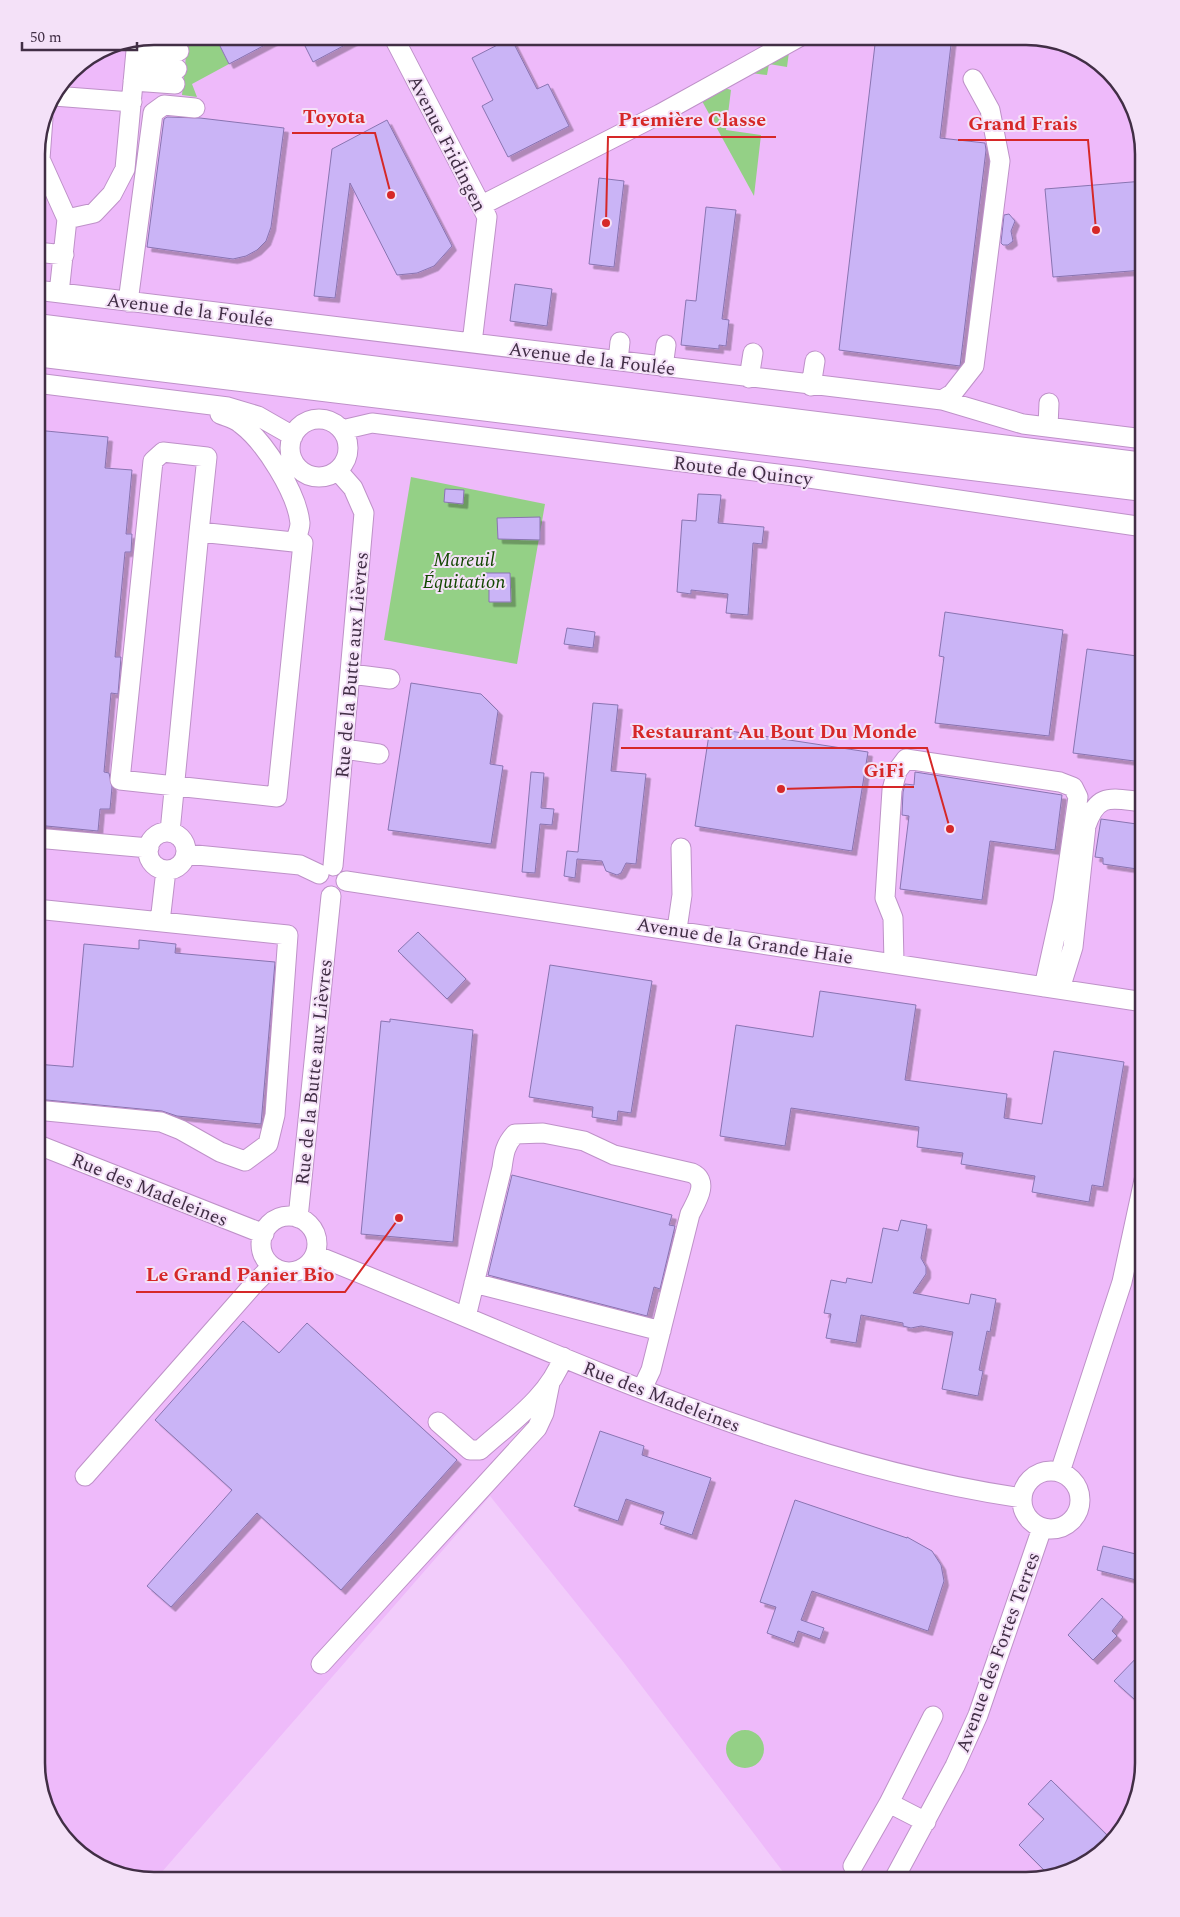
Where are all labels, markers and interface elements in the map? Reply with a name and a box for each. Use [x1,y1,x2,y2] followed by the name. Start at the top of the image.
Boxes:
[22,20,138,52] scale bar
[30,26,62,49] text: 50 m
[400,70,494,217] street label: Avenue Fridingen
[292,98,375,133] callout: Toyota
[303,102,366,132] text: Toyota
[608,102,776,137] callout: Première Classe
[618,105,766,135] text: Première Classe
[958,105,1088,140] callout: Grand Frais
[968,109,1078,139] text: Grand Frais
[105,286,275,335] street label: Avenue de la Foulée
[507,335,677,384] street label: Avenue de la Foulée
[672,449,815,495] street label: Route de Quincy
[423,546,505,597] park label: Mareuil Équitation
[328,551,377,780] street label: Rue de la Butte aux Lièvres
[621,713,927,748] callout: Restaurant Au Bout Du Monde
[631,717,917,747] text: Restaurant Au Bout Du Monde
[853,752,914,787] callout: GiFi
[864,756,904,786] text: GiFi
[634,910,855,973] street label: Avenue de la Grande Haie
[288,958,341,1187] street label: Rue de la Butte aux Lièvres
[67,1146,232,1235] street label: Rue des Madeleines
[136,1257,345,1292] callout: Le Grand Panier Bio
[146,1260,334,1290] text: Le Grand Panier Bio
[579,1354,744,1441] street label: Rue des Madeleines
[949,1548,1048,1757] street label: Avenue des Fortes Terres

